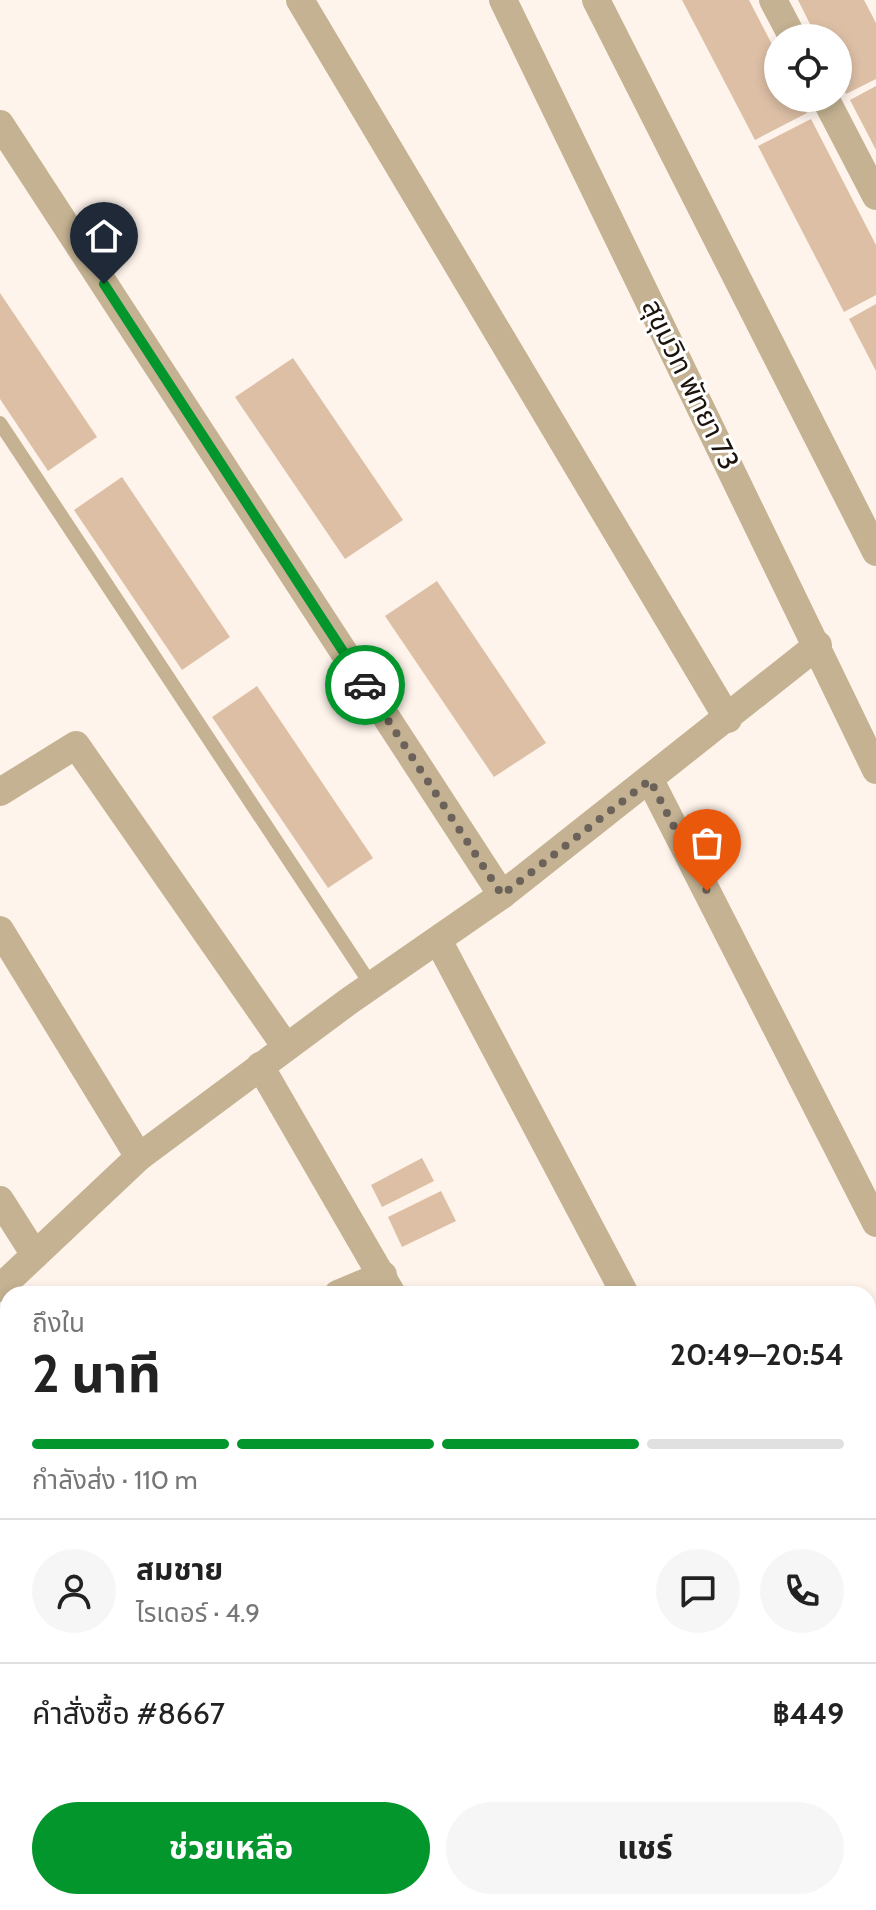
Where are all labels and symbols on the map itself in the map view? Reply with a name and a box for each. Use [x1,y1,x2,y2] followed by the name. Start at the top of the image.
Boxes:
[70,202,138,284] pin
[635,293,747,475] street label: สุขุมวิท พัทยา 73
[325,645,405,725] courier
[673,809,741,891] pin

